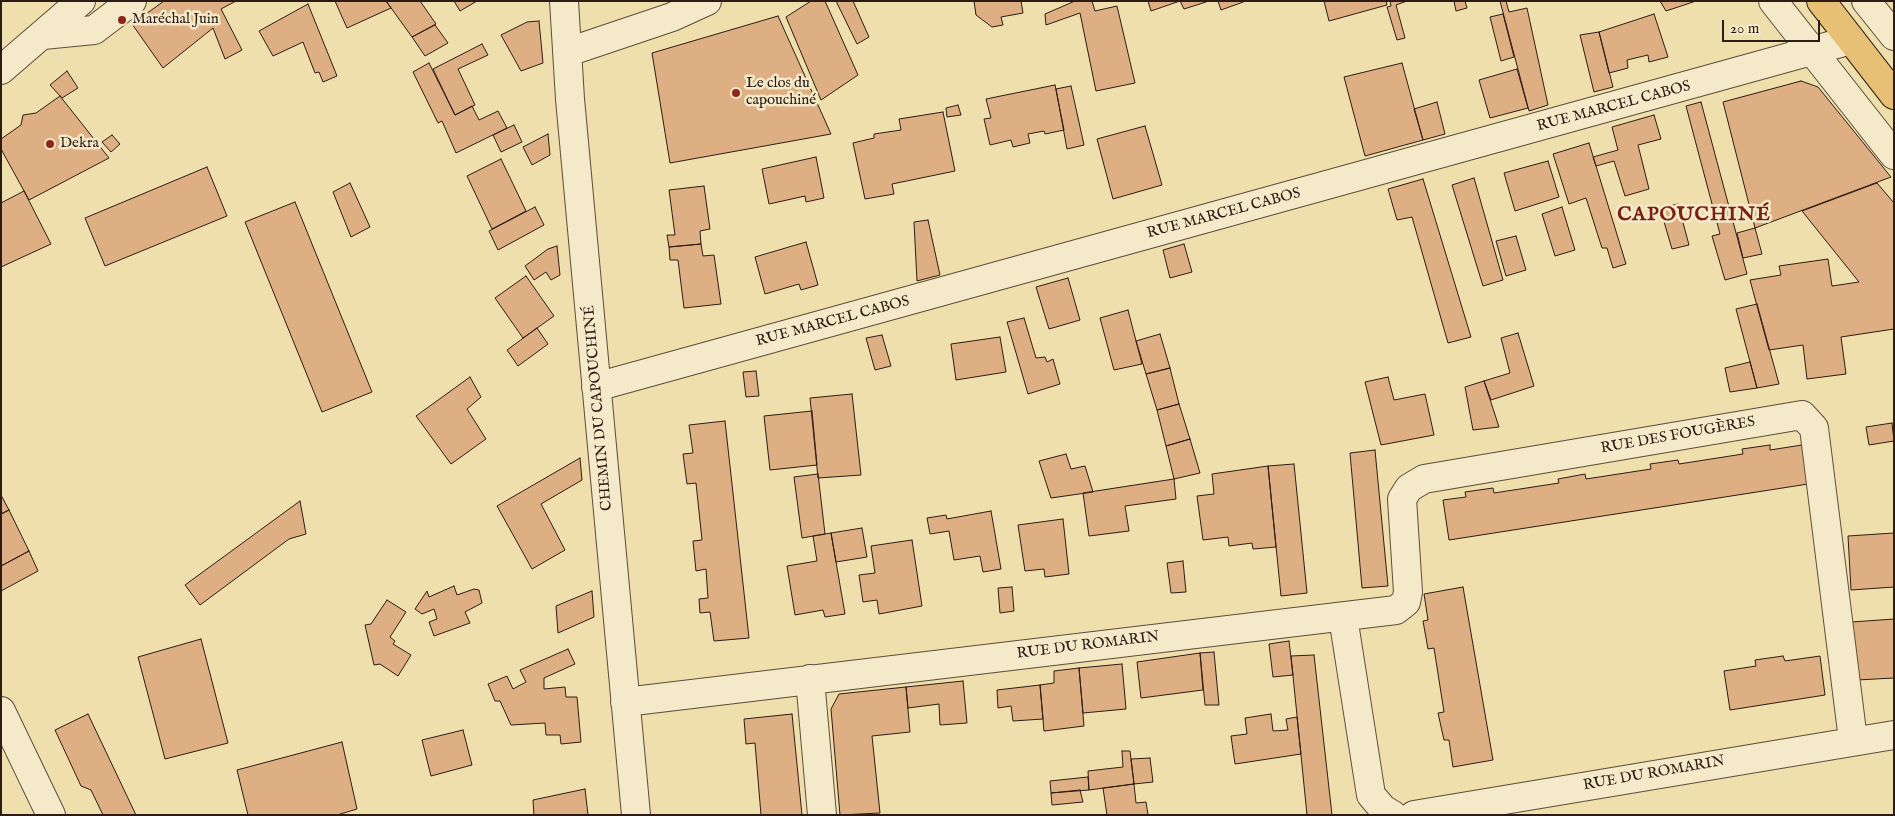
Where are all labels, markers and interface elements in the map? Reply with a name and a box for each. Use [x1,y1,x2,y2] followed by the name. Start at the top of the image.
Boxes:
[1725,10,1822,42] scale bar
[132,11,219,29] place label: Maréchal Juin
[116,14,128,26] marker: Maréchal Juin
[1730,19,1759,38] text: 20 m
[746,75,816,110] place label: Le clos du capouchiné
[1535,78,1693,136] street label: RUE MARCEL CABOS
[730,87,742,99] marker: Le clos du capouchiné
[60,135,99,153] place label: Dekra
[44,138,56,150] marker: Dekra
[1145,185,1303,243] street label: RUE MARCEL CABOS
[1616,204,1772,228] district label: CAPOUCHINÉ
[754,293,912,351] street label: RUE MARCEL CABOS
[581,304,617,512] street label: CHEMIN DU CAPOUCHINÉ
[1599,414,1757,458] street label: RUE DES FOUGÈRES
[1016,628,1160,664] street label: RUE DU ROMARIN
[1582,753,1726,795] street label: RUE DU ROMARIN

